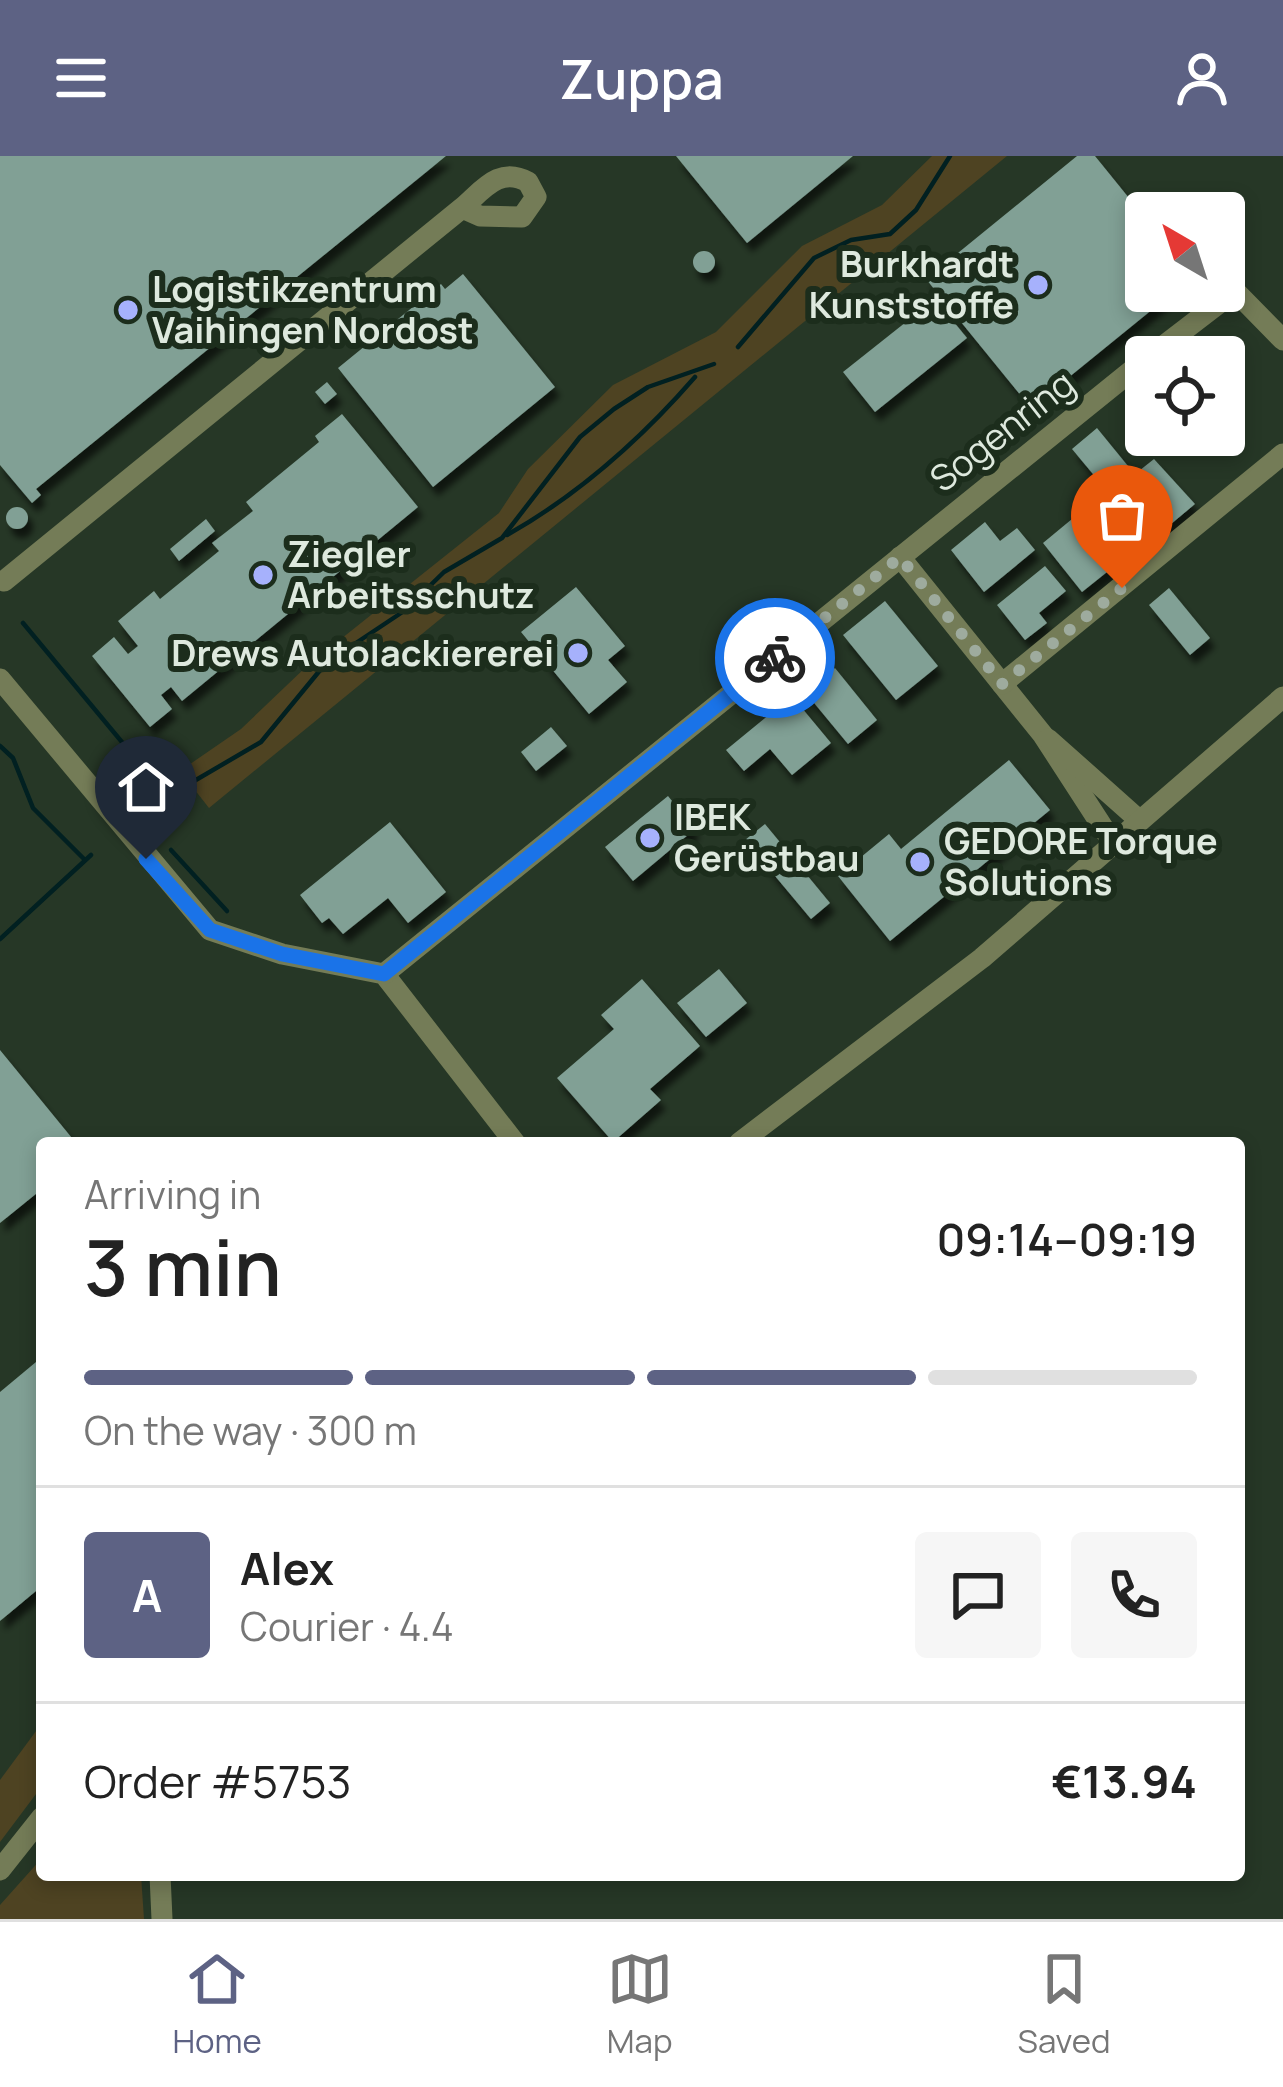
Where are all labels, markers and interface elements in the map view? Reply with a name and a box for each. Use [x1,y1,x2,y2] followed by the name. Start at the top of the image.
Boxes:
[559,41,724,115] text: Zuppa
[48,45,114,111] icon: menu
[1169,45,1235,111] icon: person
[1125,192,1245,312] north arrow
[1125,192,1245,456] map controls
[809,239,1014,329] place label: Burkhardt Kunststoffe
[152,264,474,354] place label: Logistikzentrum Vaihingen Nordost
[1025,272,1051,298] marker: Burkhardt Kunststoffe
[115,297,141,323] marker: Logistikzentrum Vaihingen Nordost
[1125,336,1245,456] button: locate
[919,359,1084,502] street label: Sogenring
[1071,465,1173,588] pin
[1089,483,1155,549] icon: bag
[287,529,535,619] place label: Ziegler Arbeitsschutz
[250,562,276,588] marker: Ziegler Arbeitsschutz
[715,598,835,718] courier
[742,625,808,691] icon: bike
[171,628,554,677] place label: Drews Autolackiererei
[565,640,591,666] marker: Drews Autolackiererei
[95,736,197,859] pin
[113,754,179,820] icon: home
[674,792,859,882] place label: IBEK Gerüstbau
[944,816,1218,906] place label: GEDORE Torque Solutions
[637,825,663,851] marker: IBEK Gerüstbau
[907,849,933,875] marker: GEDORE Torque Solutions
[84,1167,261,1221] text: Arriving in
[936,1208,1197,1270] text: 09:14–09:19
[84,1213,282,1319] text: 3 min
[84,1403,417,1457] text: On the way · 300 m
[915,1532,1041,1658] button: chat
[1071,1532,1197,1658] button: phone
[240,1537,334,1599] text: Alex
[132,1564,162,1626] text: A
[240,1599,454,1653] text: Courier · 4.4
[84,1750,351,1812] text: Order #5753
[1051,1750,1197,1812] text: €13.94
[172,1946,262,2063] tab: Home
[607,1946,673,2063] tab: Map
[1018,1946,1111,2063] tab: Saved

